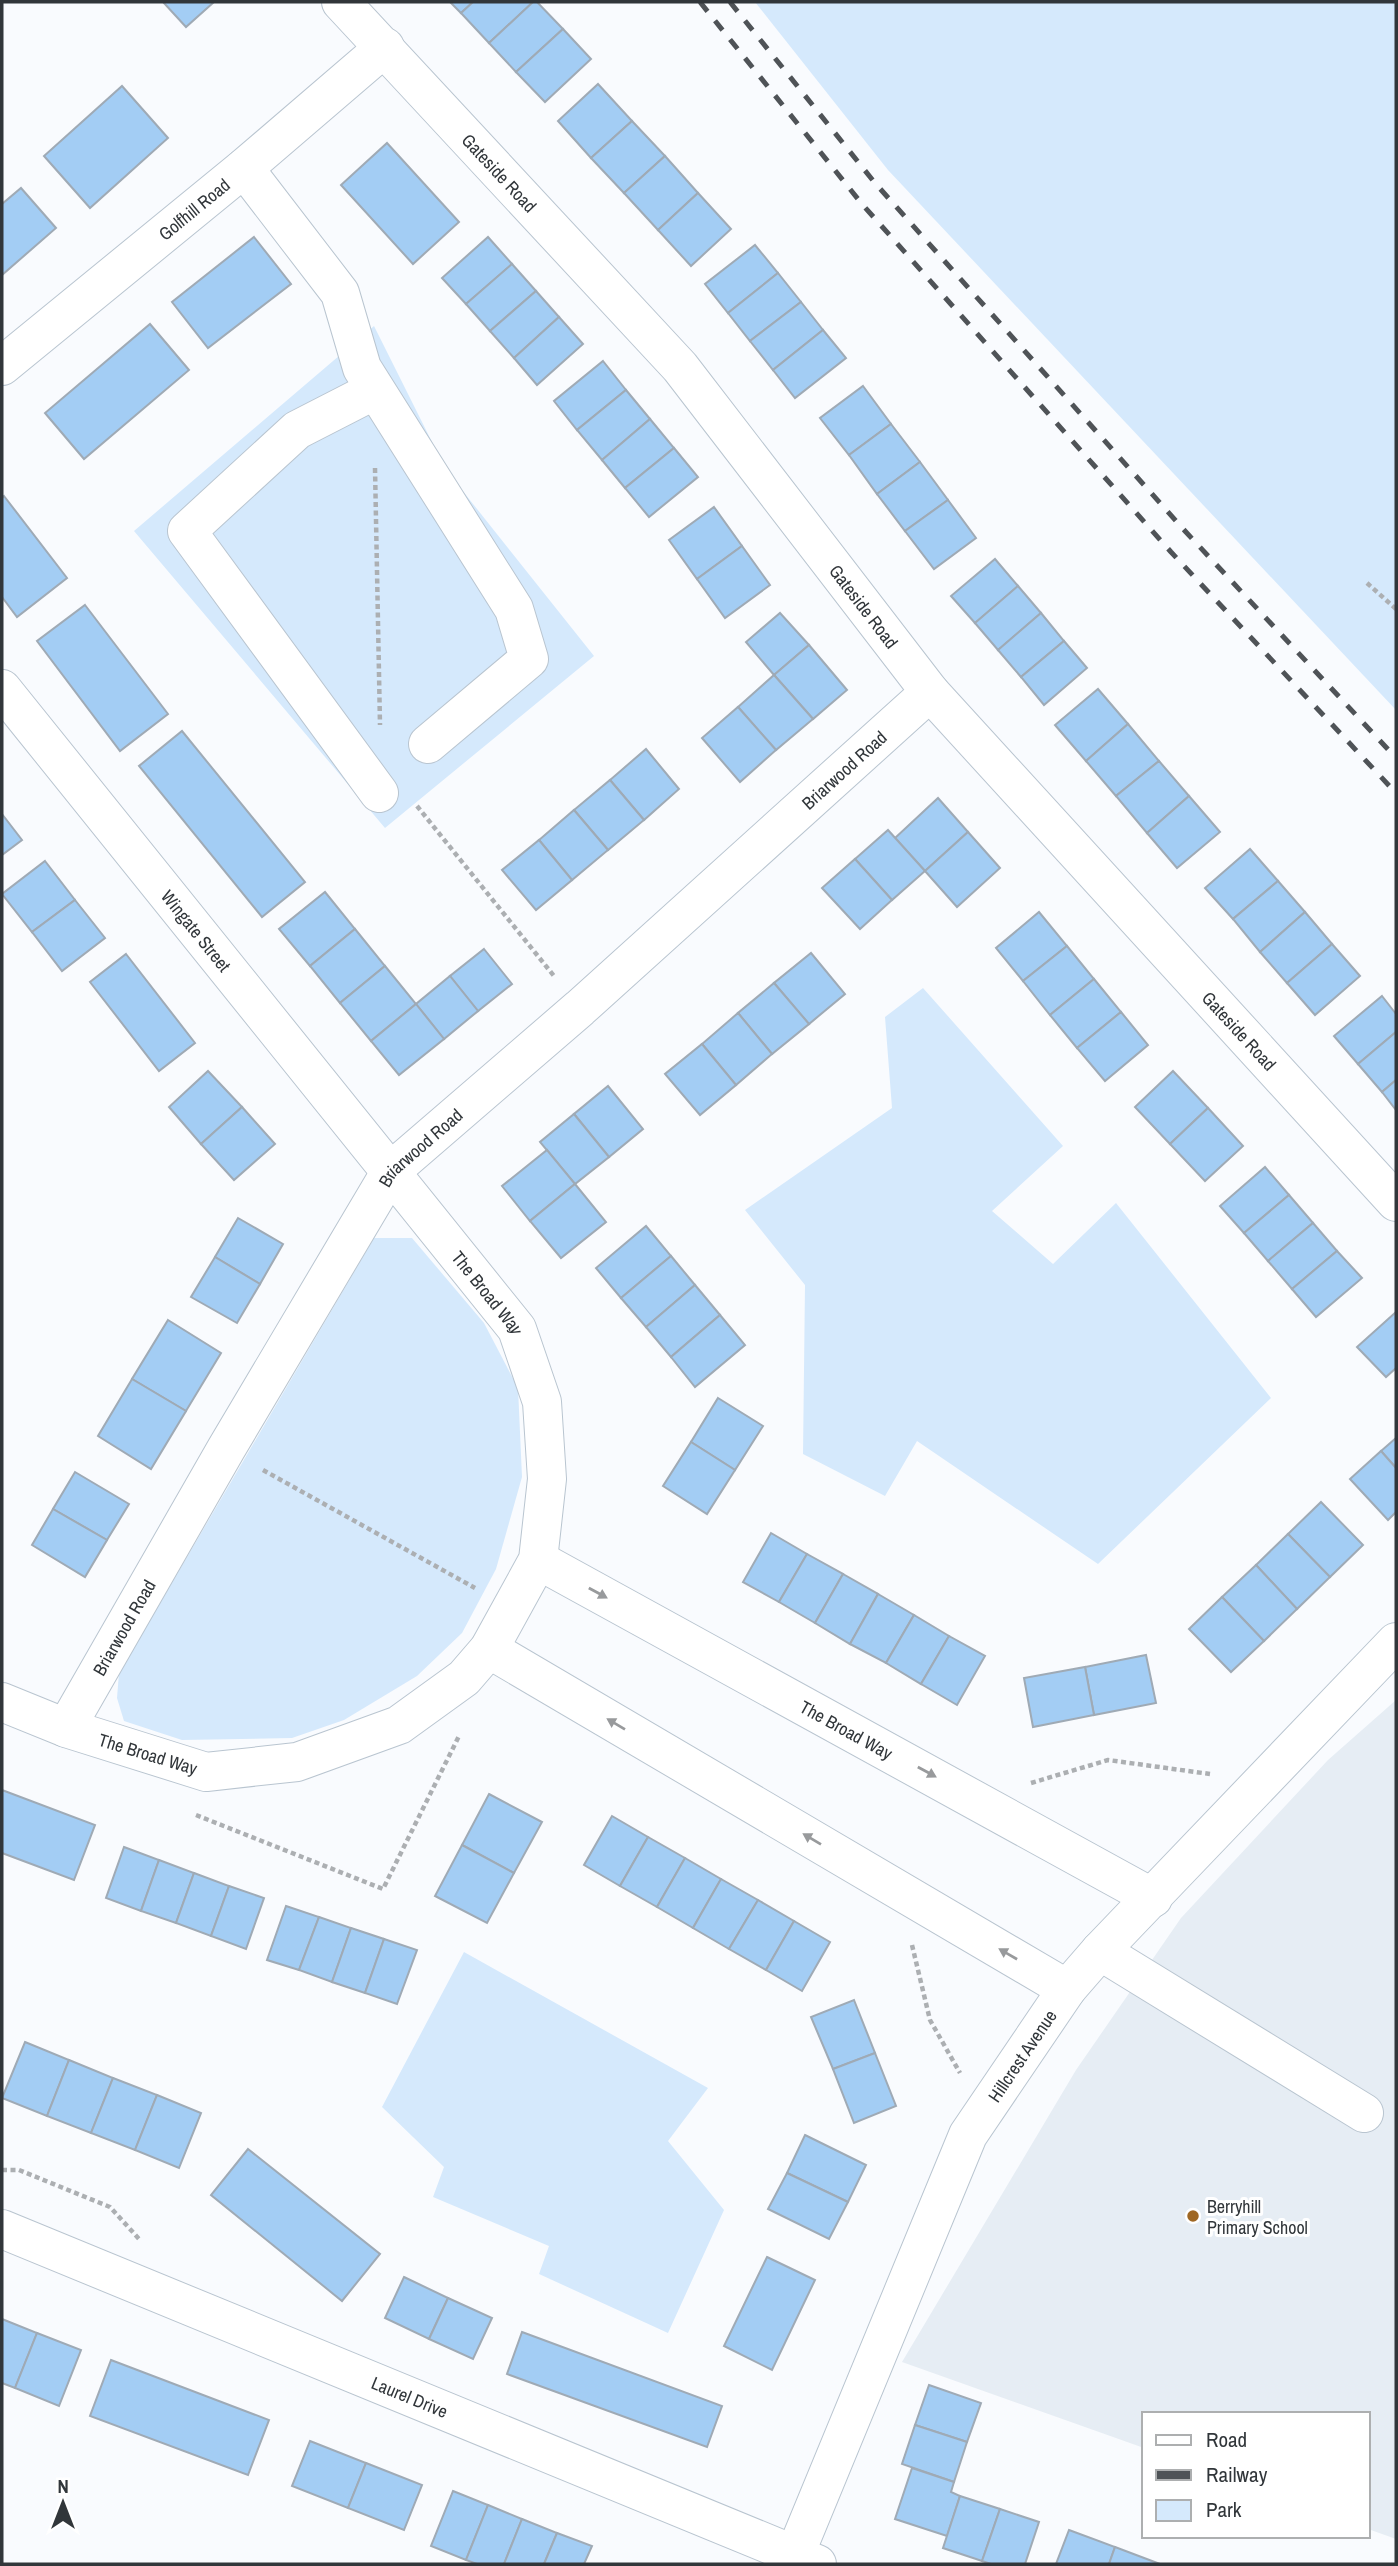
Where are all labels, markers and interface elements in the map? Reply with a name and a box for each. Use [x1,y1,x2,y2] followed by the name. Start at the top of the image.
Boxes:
[457,128,543,218] street label: Gateside Road
[153,172,235,246] street label: Golfhill Road
[824,559,904,653] street label: Gateside Road
[796,725,892,815] street label: Briarwood Road
[156,884,237,977] street label: Wingate Street
[1197,986,1282,1076] street label: Gateside Road
[372,1102,468,1191] street label: Briarwood Road
[446,1245,531,1338] street label: The Broad Way
[86,1575,161,1680] street label: Briarwood Road
[588,1587,608,1599] one-way arrow
[796,1694,898,1765] street label: The Broad Way
[607,1718,626,1730] one-way arrow
[96,1727,201,1781] street label: The Broad Way
[917,1766,937,1778] one-way arrow
[803,1833,822,1846] one-way arrow
[999,1948,1018,1961] one-way arrow
[982,2005,1062,2107] street label: Hillcrest Avenue
[1207,2194,1308,2240] place label: Berryhill Primary School
[1185,2208,1201,2224] marker: Berryhill Primary School
[368,2370,452,2424] street label: Laurel Drive
[1142,2412,1370,2538] legend
[1206,2425,1247,2454] text: Road
[1206,2460,1268,2489] text: Railway
[28,2468,98,2538] north arrow
[57,2473,69,2499] text: N
[1206,2495,1242,2524] text: Park

